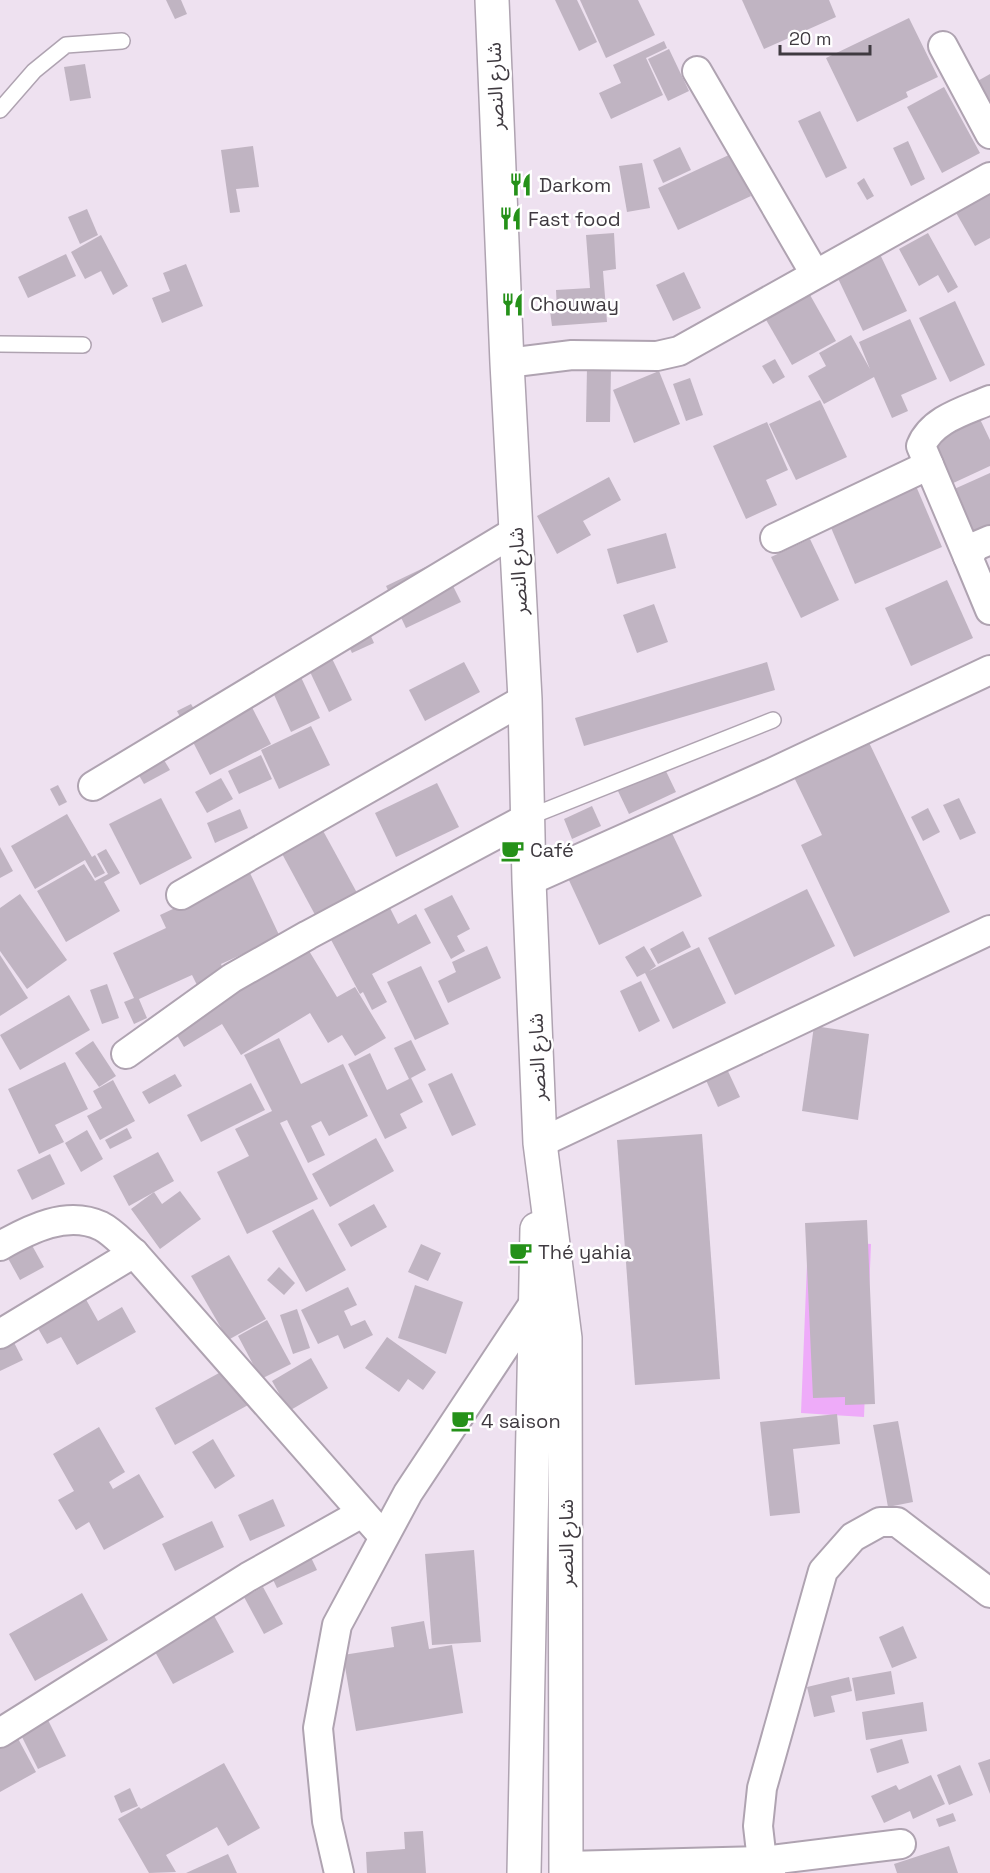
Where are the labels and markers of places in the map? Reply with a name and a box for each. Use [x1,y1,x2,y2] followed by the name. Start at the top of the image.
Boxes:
[508,172,534,198] restaurant icon: Darkom
[539,172,611,198] place label: Darkom
[497,206,523,232] restaurant icon: Fast food
[528,206,621,232] place label: Fast food
[499,291,525,317] restaurant icon: Chouway
[530,291,619,317] place label: Chouway
[499,837,525,863] cafe icon: Café
[530,837,574,863] place label: Café
[507,1239,533,1265] cafe icon: Thé yahia
[538,1239,631,1265] place label: Thé yahia
[450,1408,476,1434] cafe icon: 4 saison
[481,1408,561,1434] place label: 4 saison

